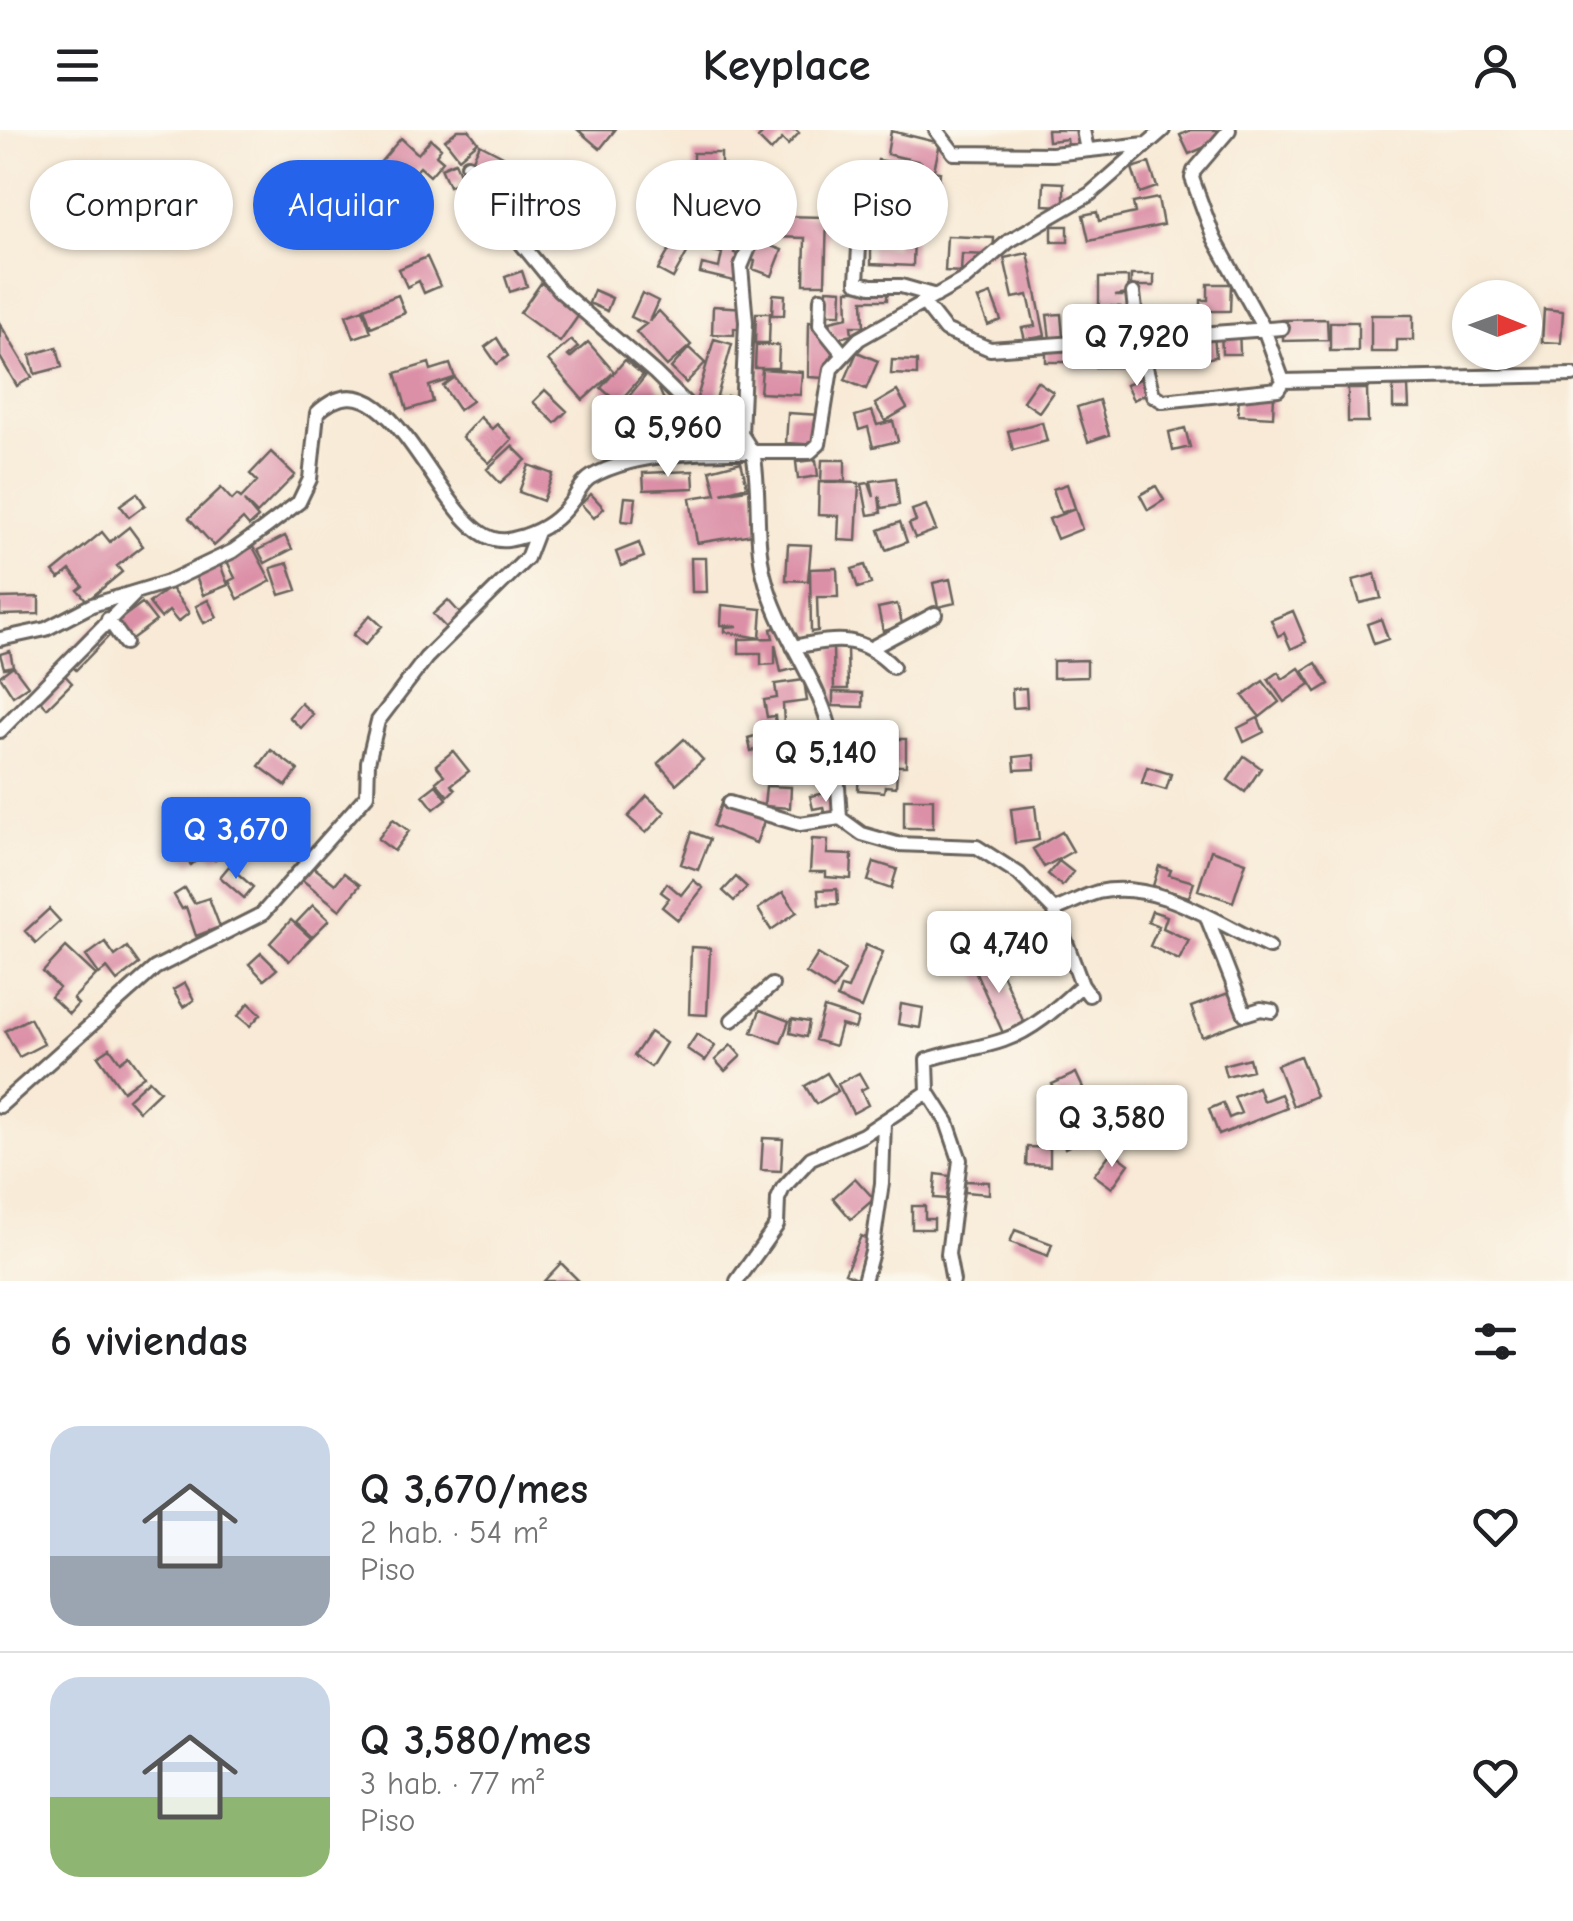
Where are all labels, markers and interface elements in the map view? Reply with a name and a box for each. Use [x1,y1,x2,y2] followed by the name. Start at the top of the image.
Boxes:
[50,38,105,93] icon: menu
[1468,38,1523,93] icon: person
[702,39,871,91] text: Keyplace
[30,160,233,250] chip: Comprar
[253,160,434,250] chip: Alquilar
[454,160,616,250] chip: Filtros
[636,160,797,250] chip: Nuevo
[817,160,948,250] chip: Piso
[1452,280,1542,370] north arrow
[1452,280,1542,370] map controls
[1045,304,1229,389] pin: Q 7,920
[1084,318,1190,355] text: Q 7,920
[576,395,760,480] pin: Q 5,960
[614,409,722,446] text: Q 5,960
[734,720,918,805] pin: Q 5,140
[775,734,877,771] text: Q 5,140
[144,797,328,882] pin: Q 3,670
[184,811,288,848] text: Q 3,670
[907,911,1091,996] pin: Q 4,740
[949,925,1049,962] text: Q 4,740
[1020,1085,1204,1170] pin: Q 3,580
[1058,1099,1166,1136] text: Q 3,580
[1468,1314,1523,1369] icon: filters
[50,1317,248,1366] text: 6 viviendas
[360,1465,588,1514] text: Q 3,670/mes
[130,1466,250,1586] icon: home
[1468,1499,1523,1554] icon: heart
[360,1514,547,1551] text: 2 hab. · 54 m²
[360,1551,415,1588] text: Piso
[360,1716,591,1765] text: Q 3,580/mes
[130,1717,250,1837] icon: home
[1468,1750,1523,1805] icon: heart
[360,1765,544,1802] text: 3 hab. · 77 m²
[360,1802,415,1839] text: Piso

